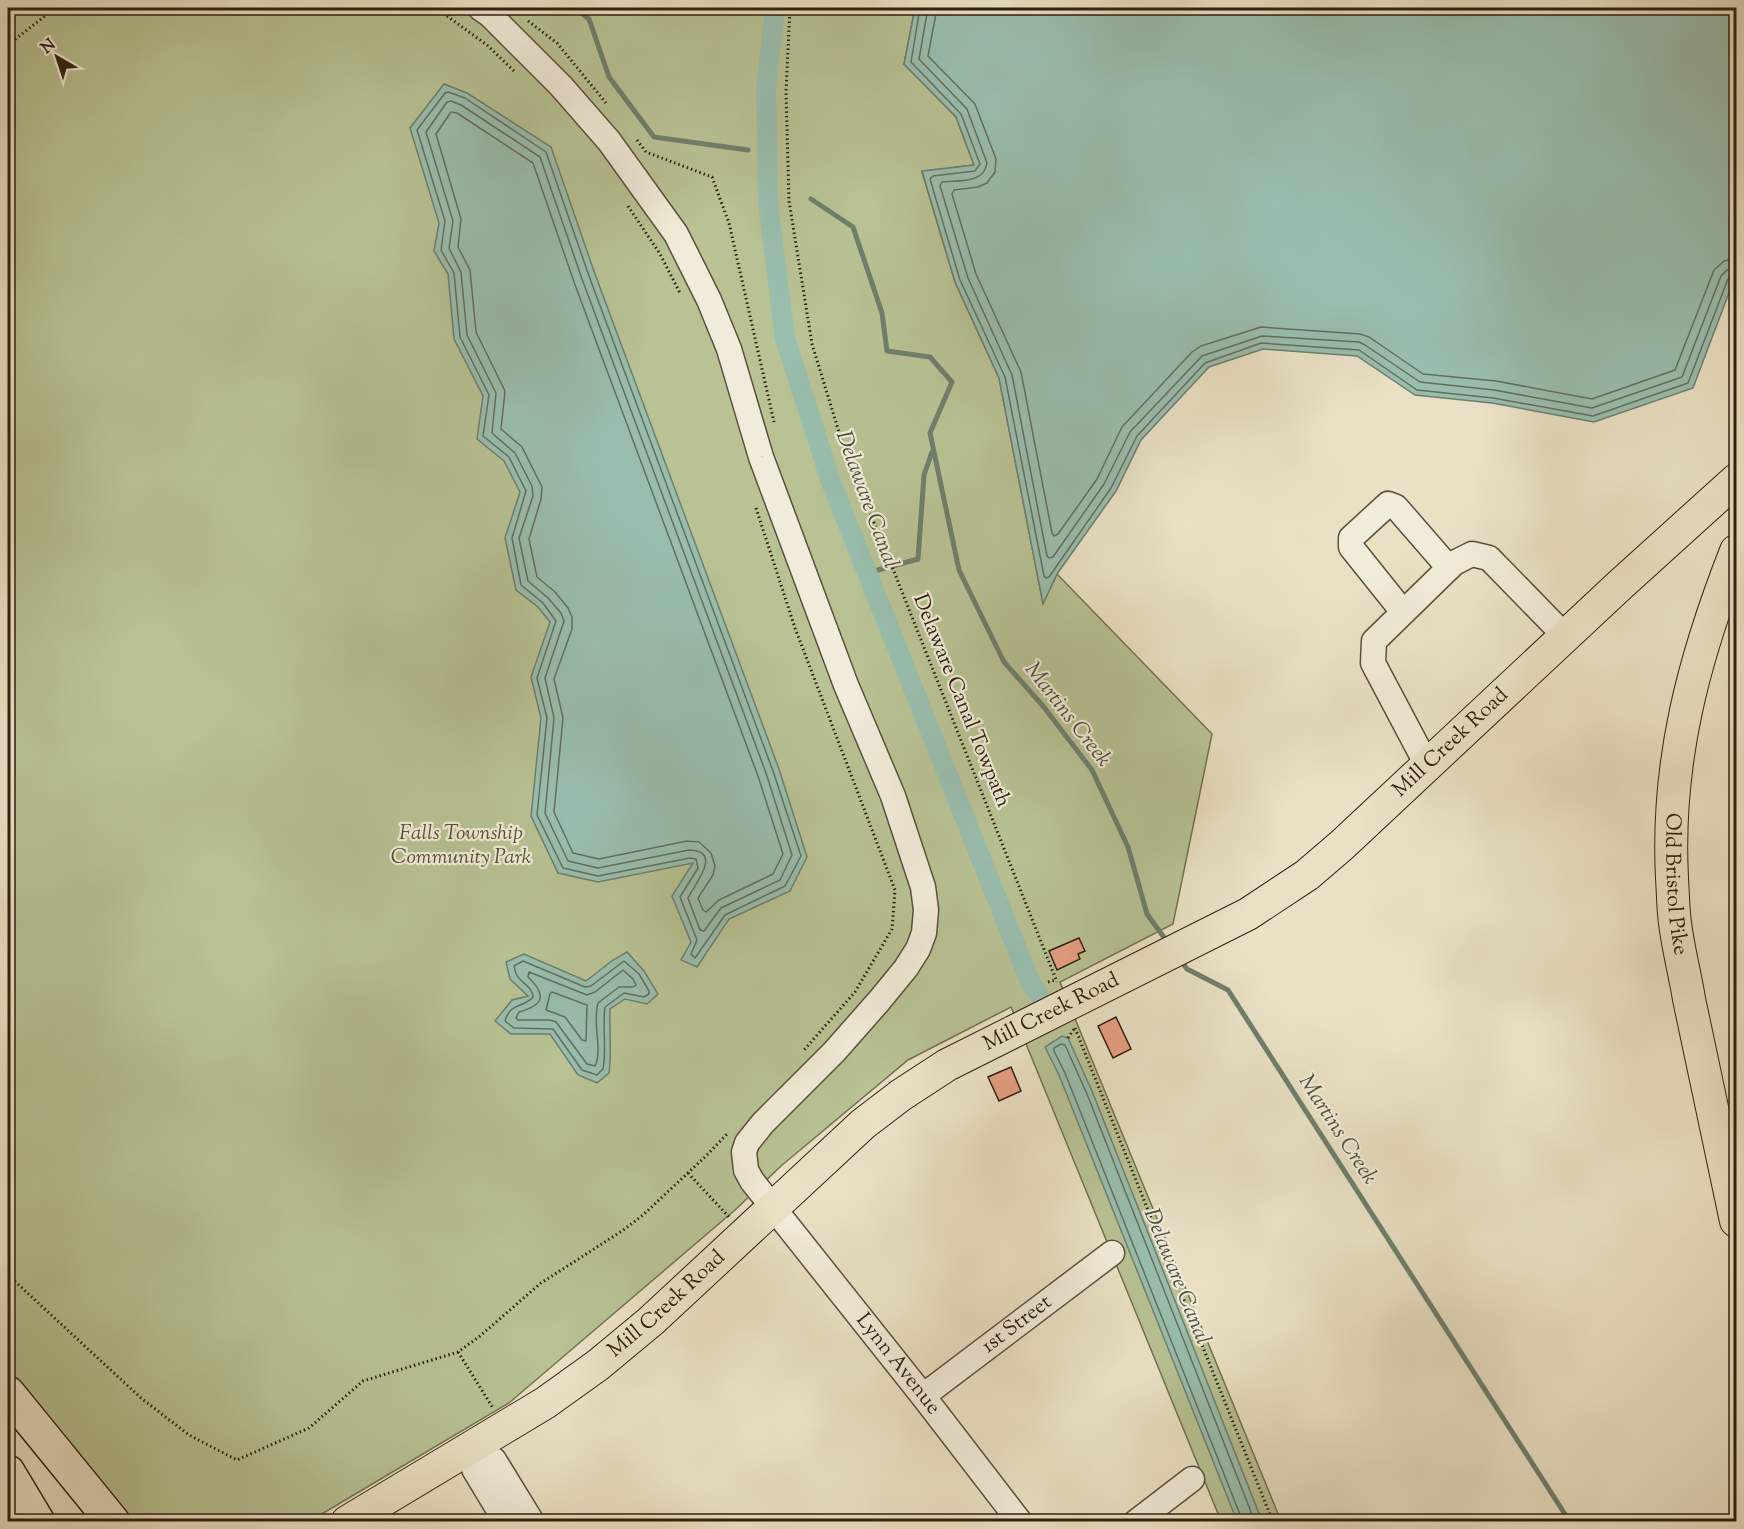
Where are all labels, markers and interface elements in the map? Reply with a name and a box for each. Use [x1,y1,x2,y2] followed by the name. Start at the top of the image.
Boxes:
[27,27,87,87] north arrow
[37,34,62,60] text: N
[826,427,906,574] water label: Delaware Canal
[904,590,1018,812] street label: Delaware Canal Towpath
[1016,656,1118,774] water label: Martins Creek
[1386,681,1516,805] street label: Mill Creek Road
[1656,812,1695,958] street label: Old Bristol Pike
[391,819,532,873] park label: Falls Township Community Park
[978,966,1125,1059] street label: Mill Creek Road
[1289,1069,1385,1191] water label: Martins Creek
[1134,1204,1218,1350] water label: Delaware Canal
[602,1244,733,1365] street label: Mill Creek Road
[976,1288,1059,1361] street label: 1st Street
[848,1307,947,1421] street label: Lynn Avenue

